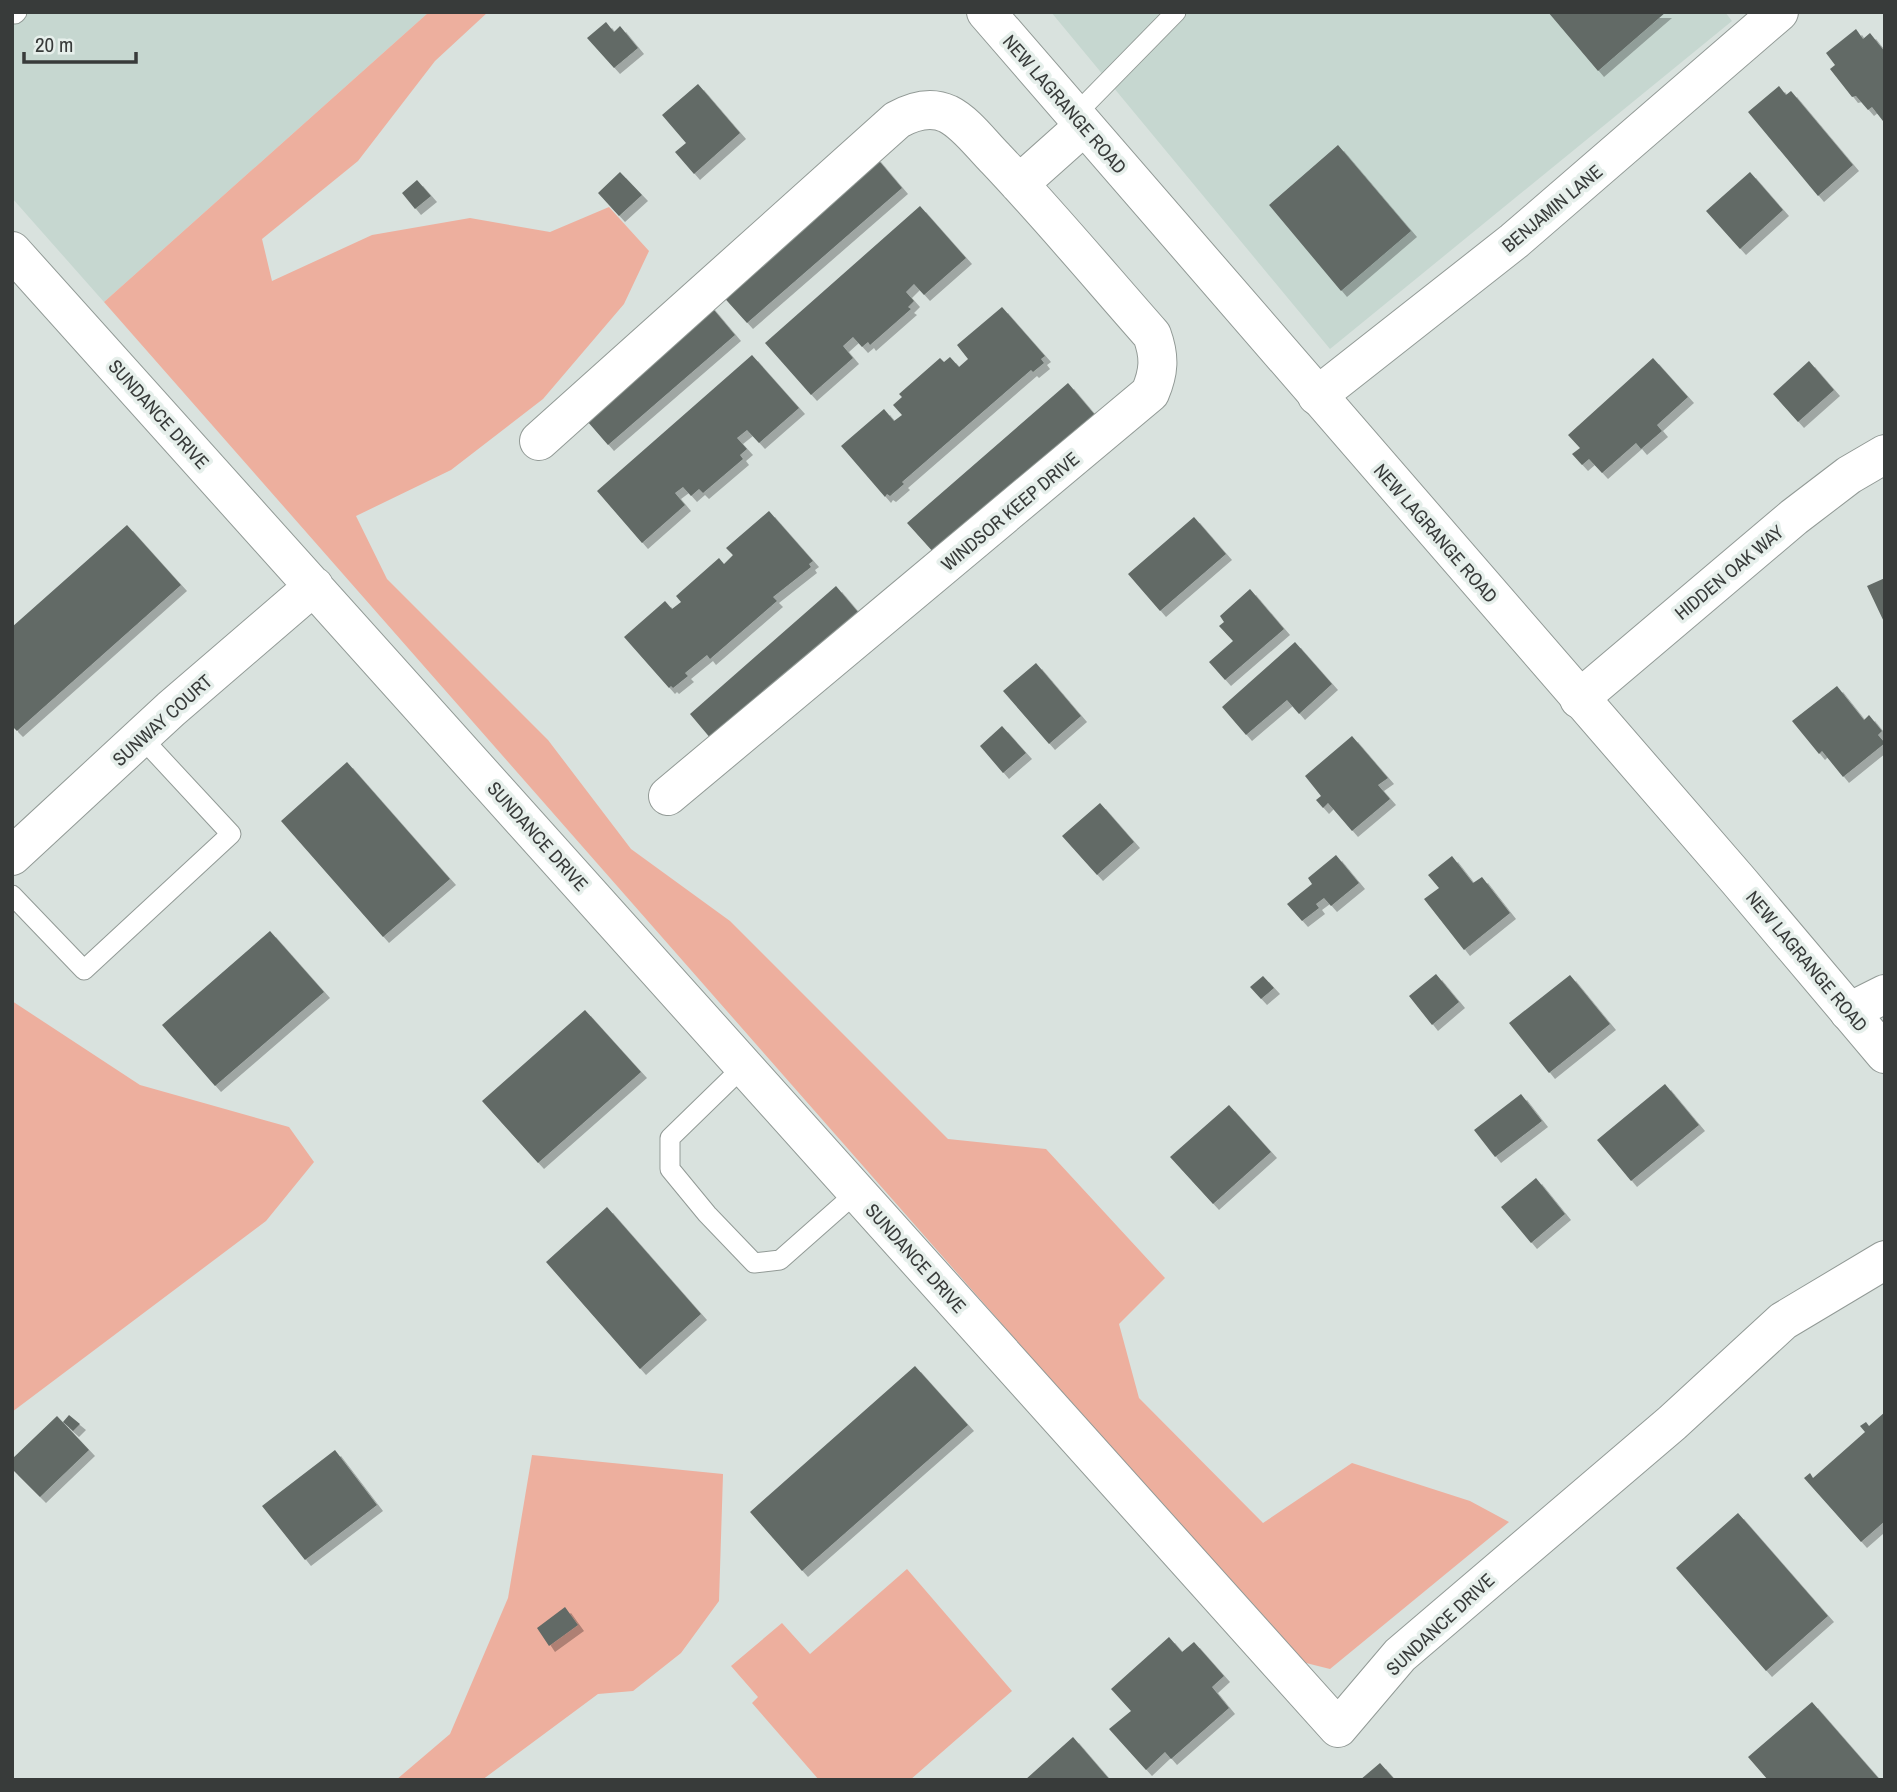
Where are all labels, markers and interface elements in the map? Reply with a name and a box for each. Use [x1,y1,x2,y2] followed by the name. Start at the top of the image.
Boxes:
[24,21,136,65] scale bar
[997,29,1133,179] street label: NEW LAGRANGE ROAD
[35,30,73,59] text: 20 m
[1496,158,1608,258] street label: BENJAMIN LANE
[103,354,215,474] street label: SUNDANCE DRIVE
[935,445,1085,577] street label: WINDSOR KEEP DRIVE
[1368,458,1504,608] street label: NEW LAGRANGE ROAD
[1669,518,1790,625] street label: HIDDEN OAK WAY
[107,668,218,772] street label: SUNWAY COURT
[482,776,594,896] street label: SUNDANCE DRIVE
[1740,885,1874,1037] street label: NEW LAGRANGE ROAD
[860,1198,972,1318] street label: SUNDANCE DRIVE
[1380,1567,1500,1681] street label: SUNDANCE DRIVE

